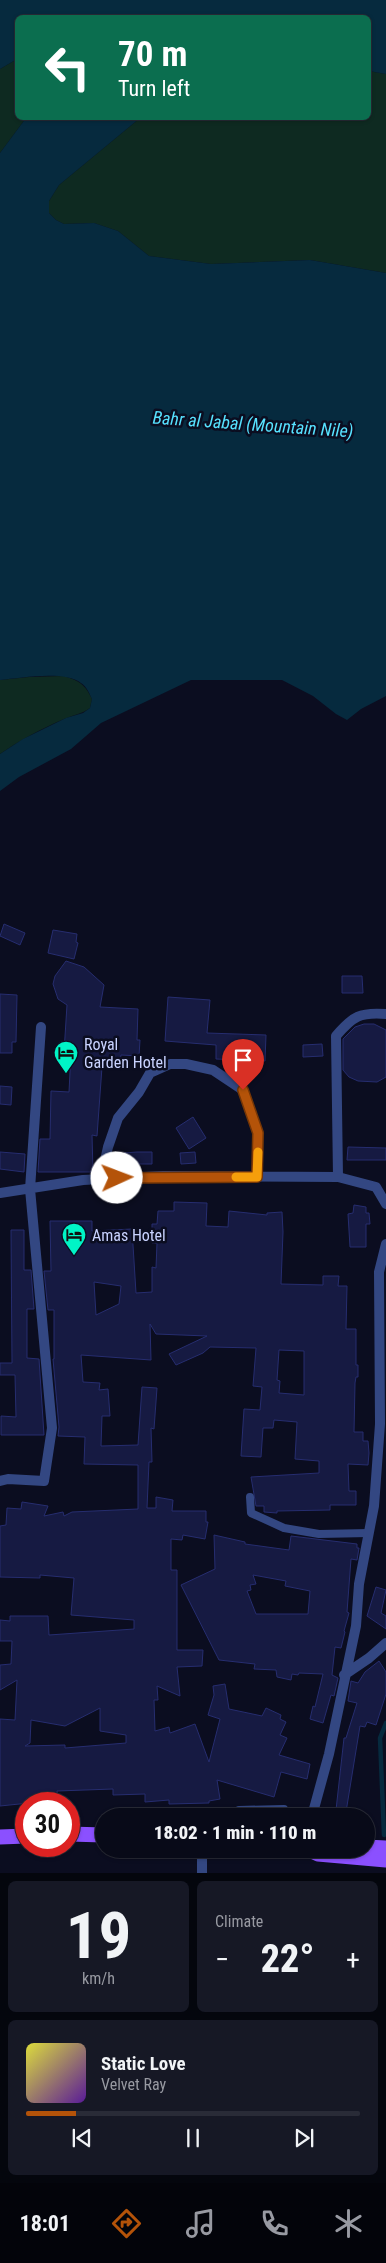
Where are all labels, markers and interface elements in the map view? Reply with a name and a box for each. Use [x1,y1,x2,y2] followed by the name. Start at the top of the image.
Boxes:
[118,34,187,75] text: 70 m
[35,35,100,100] icon: left
[118,76,190,101] text: Turn left
[152,407,354,442] water label: Bahr al Jabal (Mountain Nile)
[84,1035,167,1072] place label: Royal Garden Hotel
[222,1039,264,1090] pin
[53,1040,79,1074] hotel icon: Royal Garden Hotel
[229,1046,257,1074] icon: arrive
[90,1151,142,1203] position arrow
[61,1222,87,1256] hotel icon: Amas Hotel
[92,1226,166,1245] place label: Amas Hotel
[15,1792,80,1857] speed limit sign: 30
[154,1821,316,1844] text: 18:02 · 1 min · 110 m
[66,1898,131,1974] text: 19
[215,1912,263,1931] text: Climate
[261,1937,314,1981] text: 22°
[215,1943,229,1976] text: −
[346,1943,360,1976] text: +
[82,1969,115,1988] text: km/h
[101,2052,186,2075] text: Static Love
[101,2075,166,2094] text: Velvet Ray
[68,2124,96,2152] icon: previous
[179,2124,207,2152] icon: pause
[290,2124,318,2152] icon: next
[109,2206,144,2241] icon: directions
[183,2206,218,2241] icon: music
[257,2206,292,2241] icon: phone
[331,2206,366,2241] icon: climate
[20,2211,70,2236] text: 18:01

